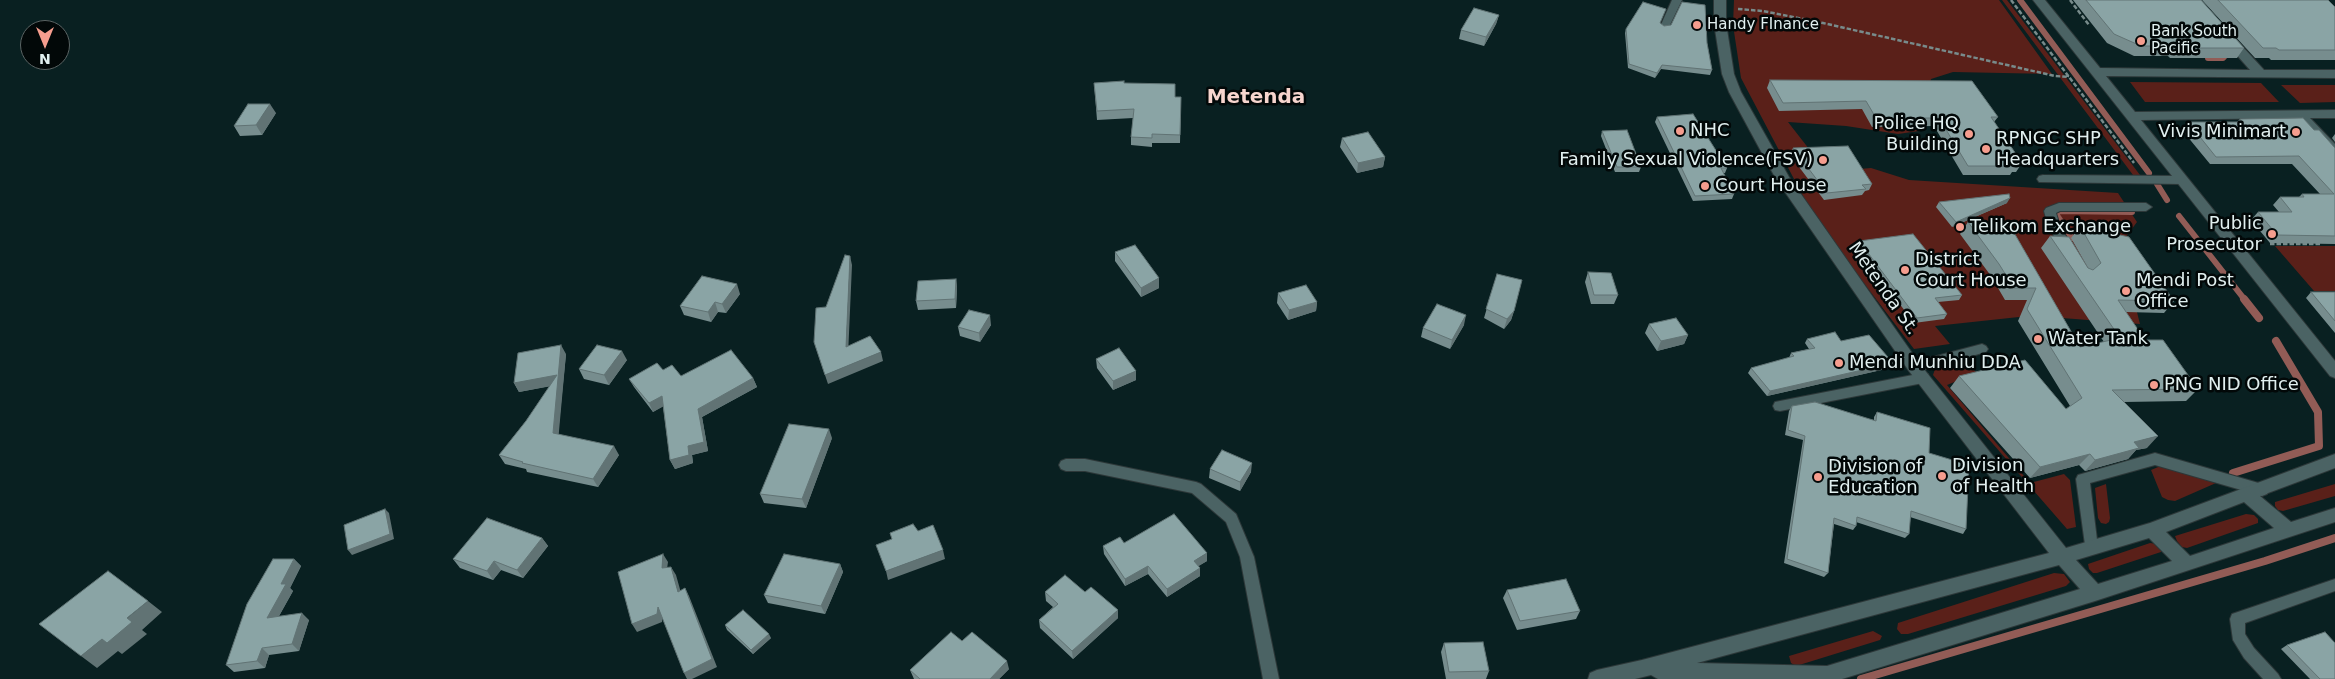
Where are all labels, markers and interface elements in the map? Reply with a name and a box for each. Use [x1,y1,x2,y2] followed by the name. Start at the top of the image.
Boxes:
[1707,16,1819,34] place label: Handy FInance
[1691,19,1703,31] marker: Handy FInance
[20,20,70,70] north arrow
[2151,23,2237,58] place label: Bank South Pacific
[2135,35,2147,47] marker: Bank South Pacific
[39,51,51,67] text: N
[1207,86,1305,110] district label: Metenda
[1873,113,1959,156] place label: Police HQ Building
[1690,120,1730,142] place label: NHC
[2158,121,2286,143] place label: Vivis Minimart
[1674,125,1686,137] marker: NHC
[2290,126,2302,138] marker: Vivis Minimart
[1963,128,1975,140] marker: Police HQ Building
[1996,128,2119,170] place label: RPNGC SHP Headquarters
[1980,143,1992,155] marker: RPNGC SHP Headquarters
[1559,149,1813,171] place label: Family Sexual Violence(FSV)
[1817,154,1829,166] marker: Family Sexual Violence(FSV)
[1715,175,1827,197] place label: Court House
[1699,180,1711,192] marker: Court House
[2166,213,2262,255] place label: Public Prosecutor
[1970,216,2131,238] place label: Telikom Exchange
[1954,221,1966,233] marker: Telikom Exchange
[2266,228,2278,240] marker: Public Prosecutor
[1843,238,1923,340] street label: Metenda St.
[1915,249,2027,292] place label: District Court House
[1899,264,1911,276] marker: District Court House
[2136,270,2234,312] place label: Mendi Post Office
[2120,285,2132,297] marker: Mendi Post Office
[2048,328,2148,350] place label: Water Tank
[2032,333,2044,345] marker: Water Tank
[1849,352,2021,374] place label: Mendi Munhiu DDA
[1833,357,1845,369] marker: Mendi Munhiu DDA
[2164,374,2299,396] place label: PNG NID Office
[2148,379,2160,391] marker: PNG NID Office
[1952,455,2034,498] place label: Division of Health
[1828,456,1922,498] place label: Division of Education
[1936,470,1948,482] marker: Division of Health
[1812,471,1824,483] marker: Division of Education

